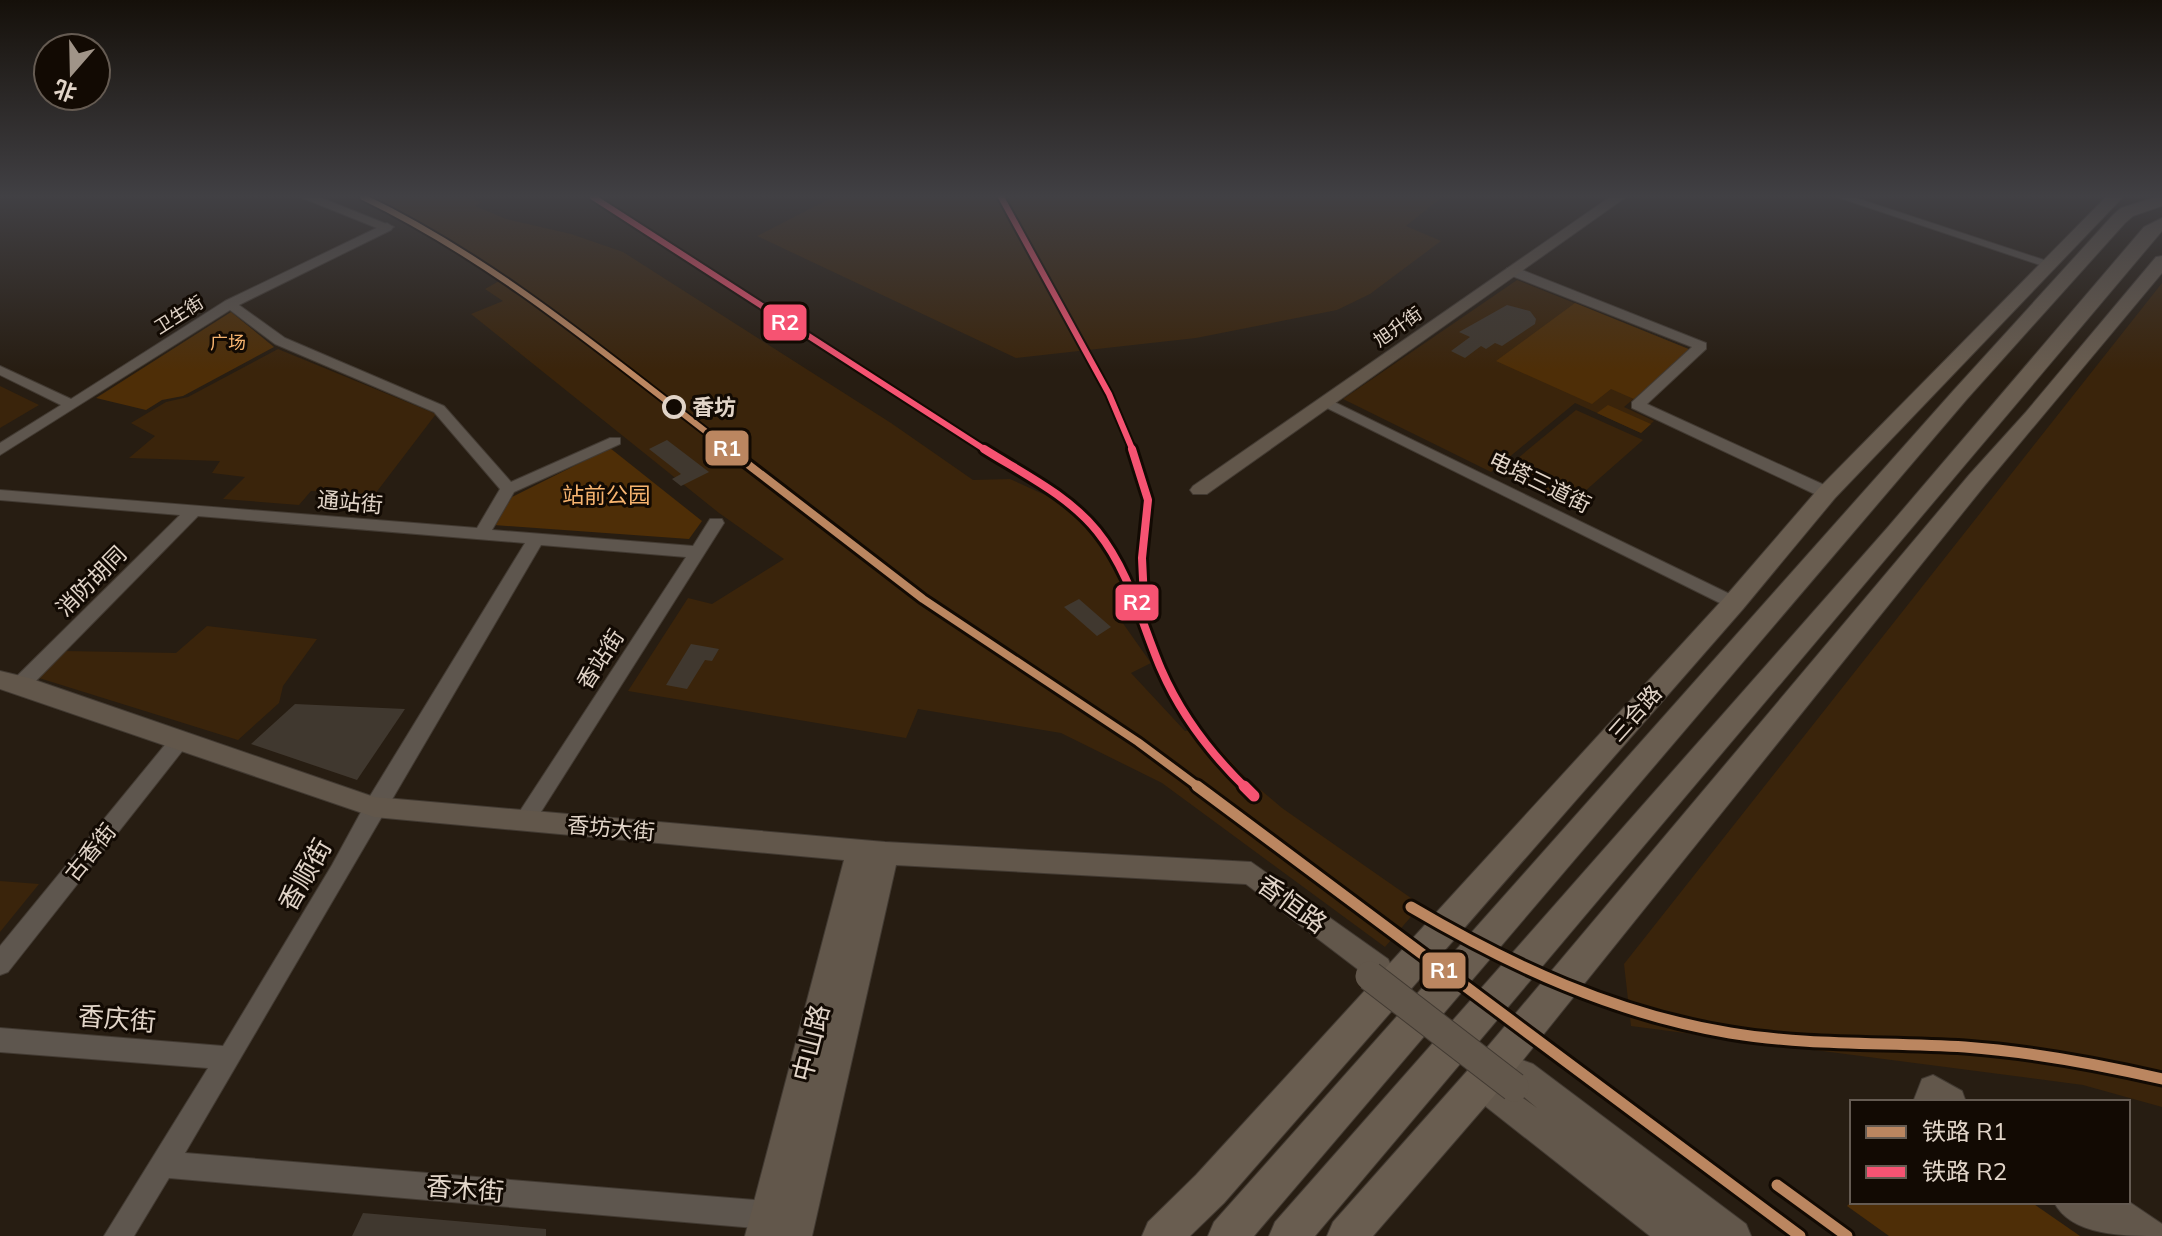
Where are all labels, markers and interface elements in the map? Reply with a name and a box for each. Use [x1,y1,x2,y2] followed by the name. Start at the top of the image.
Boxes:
[32,32,112,112] north arrow
[50,74,80,108] text: 北
[150,291,208,339] street label: 卫生街
[1369,302,1426,351] street label: 旭升街
[762,303,808,342] line badge: R2
[771,308,799,336] text: R2
[210,331,246,354] park label: 广场
[692,393,736,421] place label: 香坊
[663,396,685,418] marker: 香坊
[704,429,750,467] line badge: R1
[713,434,741,462] text: R1
[1484,445,1596,519] street label: 电塔三道街
[562,481,650,509] park label: 站前公园
[316,485,384,519] street label: 通站街
[50,540,132,622] street label: 消防胡同
[1114,583,1160,622] line badge: R2
[1123,588,1151,616] text: R2
[570,624,630,694] street label: 香站街
[1603,679,1667,747] street label: 三合路
[566,810,656,846] street label: 香坊大街
[58,818,122,886] street label: 古香街
[271,833,338,917] street label: 香顺街
[1251,867,1334,940] street label: 香恒路
[1421,951,1467,990] line badge: R1
[1430,956,1458,984] text: R1
[77,999,157,1038] street label: 香庆街
[785,1001,836,1085] street label: 中山路
[1850,1100,2130,1204] legend
[1922,1116,2007,1146] text: 铁路 R1
[1922,1156,2007,1186] text: 铁路 R2
[425,1169,505,1208] street label: 香木街

